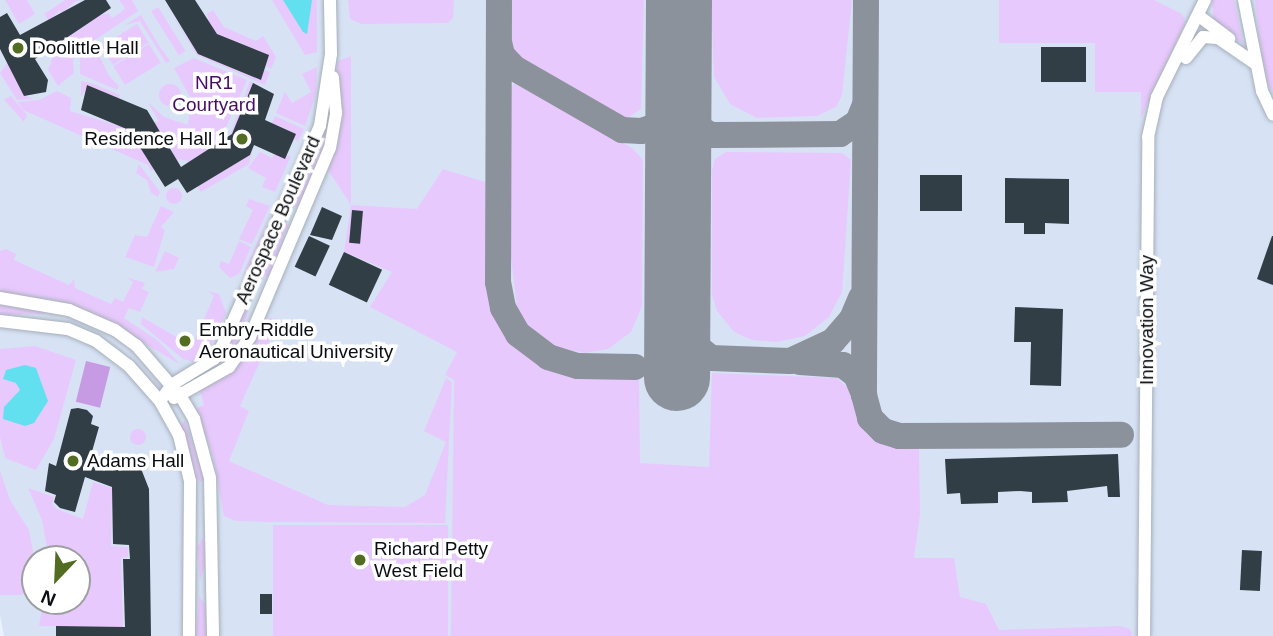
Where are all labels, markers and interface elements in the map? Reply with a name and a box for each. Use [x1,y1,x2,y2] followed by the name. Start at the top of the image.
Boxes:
[32,37,139,59] place label: Doolittle Hall
[10,40,26,56] marker: Doolittle Hall
[172,72,256,116] park label: NR1 Courtyard
[84,128,228,150] place label: Residence Hall 1
[234,131,250,147] marker: Residence Hall 1
[231,132,325,308] street label: Aerospace Boulevard
[1136,255,1158,385] street label: Innovation Way
[199,319,393,363] place label: Embry-Riddle Aeronautical University
[177,333,193,349] marker: Embry-Riddle Aeronautical University
[87,450,184,472] place label: Adams Hall
[65,453,81,469] marker: Adams Hall
[374,538,488,582] place label: Richard Petty West Field
[21,545,91,615] north arrow
[352,552,368,568] marker: Richard Petty West Field
[38,586,59,610] text: N

